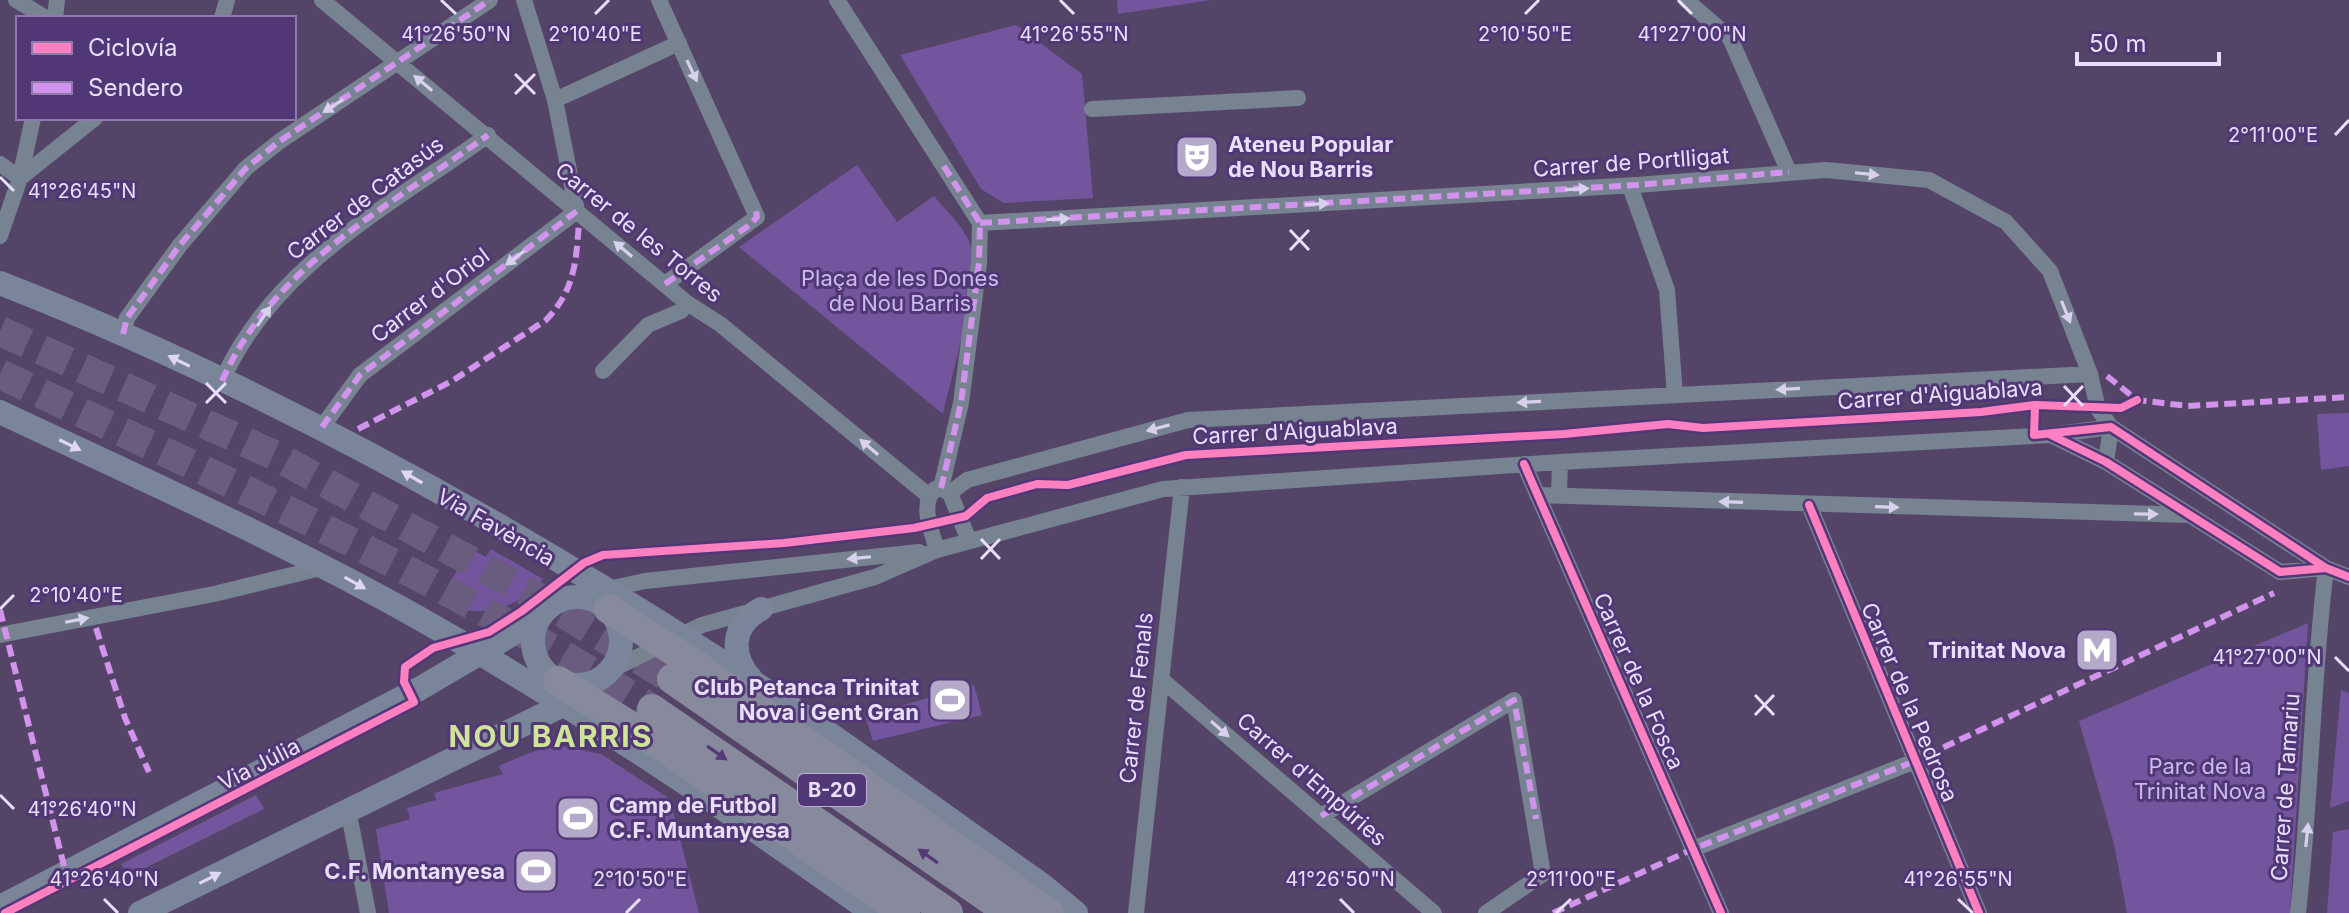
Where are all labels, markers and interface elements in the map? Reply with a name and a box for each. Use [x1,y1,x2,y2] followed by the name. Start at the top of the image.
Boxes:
[16,16,296,120] legend
[2077,16,2219,66] scale bar
[401,22,511,46] text: 41°26'50"N
[548,22,642,46] text: 2°10'40"E
[1019,22,1129,46] text: 41°26'55"N
[1478,22,1572,46] text: 2°10'50"E
[1638,22,1746,46] text: 41°27'00"N
[2089,29,2147,58] text: 50 m
[88,33,178,62] text: Ciclovía
[685,59,699,83] one-way arrow
[88,73,183,102] text: Sendero
[413,75,433,92] one-way arrow
[322,98,343,113] one-way arrow
[2228,123,2318,147] text: 2°11'00"E
[282,131,448,265] street label: Carrer de Catasús
[1228,131,1393,182] place label: Ateneu Popular de Nou Barris
[1173,133,1221,181] theatre icon: Ateneu Popular de Nou Barris
[1532,142,1730,182] street label: Carrer de Portlligat
[550,157,728,307] street label: Carrer de les Torres
[1855,168,1880,181] one-way arrow
[28,179,136,203] text: 41°26'45"N
[1565,182,1590,195] one-way arrow
[1305,197,1330,210] one-way arrow
[1046,212,1071,225] one-way arrow
[613,241,633,258] one-way arrow
[366,242,494,348] street label: Carrer d'Oriol
[505,249,525,265] one-way arrow
[801,265,999,316] park label: Plaça de les Dones de Nou Barris
[2060,300,2073,324] one-way arrow
[256,305,271,326] one-way arrow
[168,354,191,368] one-way arrow
[1837,374,2043,414] street label: Carrer d'Aiguablava
[1775,382,1800,395] one-way arrow
[1516,396,1541,409] one-way arrow
[1192,413,1398,449] street label: Carrer d'Aiguablava
[1146,422,1170,435] one-way arrow
[59,438,82,452] one-way arrow
[859,439,879,456] one-way arrow
[400,470,423,484] one-way arrow
[433,483,559,571] street label: Via Favència
[1718,495,1743,508] one-way arrow
[1875,501,1900,513] one-way arrow
[2134,508,2159,521] one-way arrow
[846,551,871,564] one-way arrow
[343,577,366,590] one-way arrow
[29,583,123,607] text: 2°10'40"E
[1588,589,1690,773] street label: Carrer de la Fosca
[1856,598,1964,806] street label: Carrer de la Pedrosa
[1114,611,1158,785] street label: Carrer de Fenals
[64,614,89,626] one-way arrow
[2073,626,2121,674] metro station icon: Trinitat Nova
[1928,637,2066,663] place label: Trinitat Nova
[2213,645,2321,669] text: 41°27'00"N
[694,674,919,725] place label: Club Petanca Trinitat Nova i Gent Gran
[926,676,974,724] sports icon: Club Petanca Trinitat Nova i Gent Gran
[2265,692,2305,882] street label: Carrer de Tamariu
[1232,707,1392,851] street label: Carrer d'Empúries
[449,718,653,754] district label: NOU BARRIS
[1210,720,1230,738] one-way arrow
[214,733,304,795] street label: Via Júlia
[706,745,727,760] one-way arrow
[2134,753,2266,804] park label: Parc de la Trinitat Nova
[798,774,866,806] road number: B-20
[609,792,790,843] place label: Camp de Futbol C.F. Muntanyesa
[554,794,602,842] sports icon: Camp de Futbol C.F. Muntanyesa
[27,797,137,821] text: 41°26'40"N
[2300,823,2313,848] one-way arrow
[512,847,560,895] sports icon: C.F. Montanyesa
[918,849,939,864] one-way arrow
[324,858,505,884] place label: C.F. Montanyesa
[49,867,159,891] text: 41°26'40"N
[593,867,687,891] text: 2°10'50"E
[1285,867,1395,891] text: 41°26'50"N
[1526,867,1616,891] text: 2°11'00"E
[1903,867,2013,891] text: 41°26'55"N
[198,871,221,885] one-way arrow

